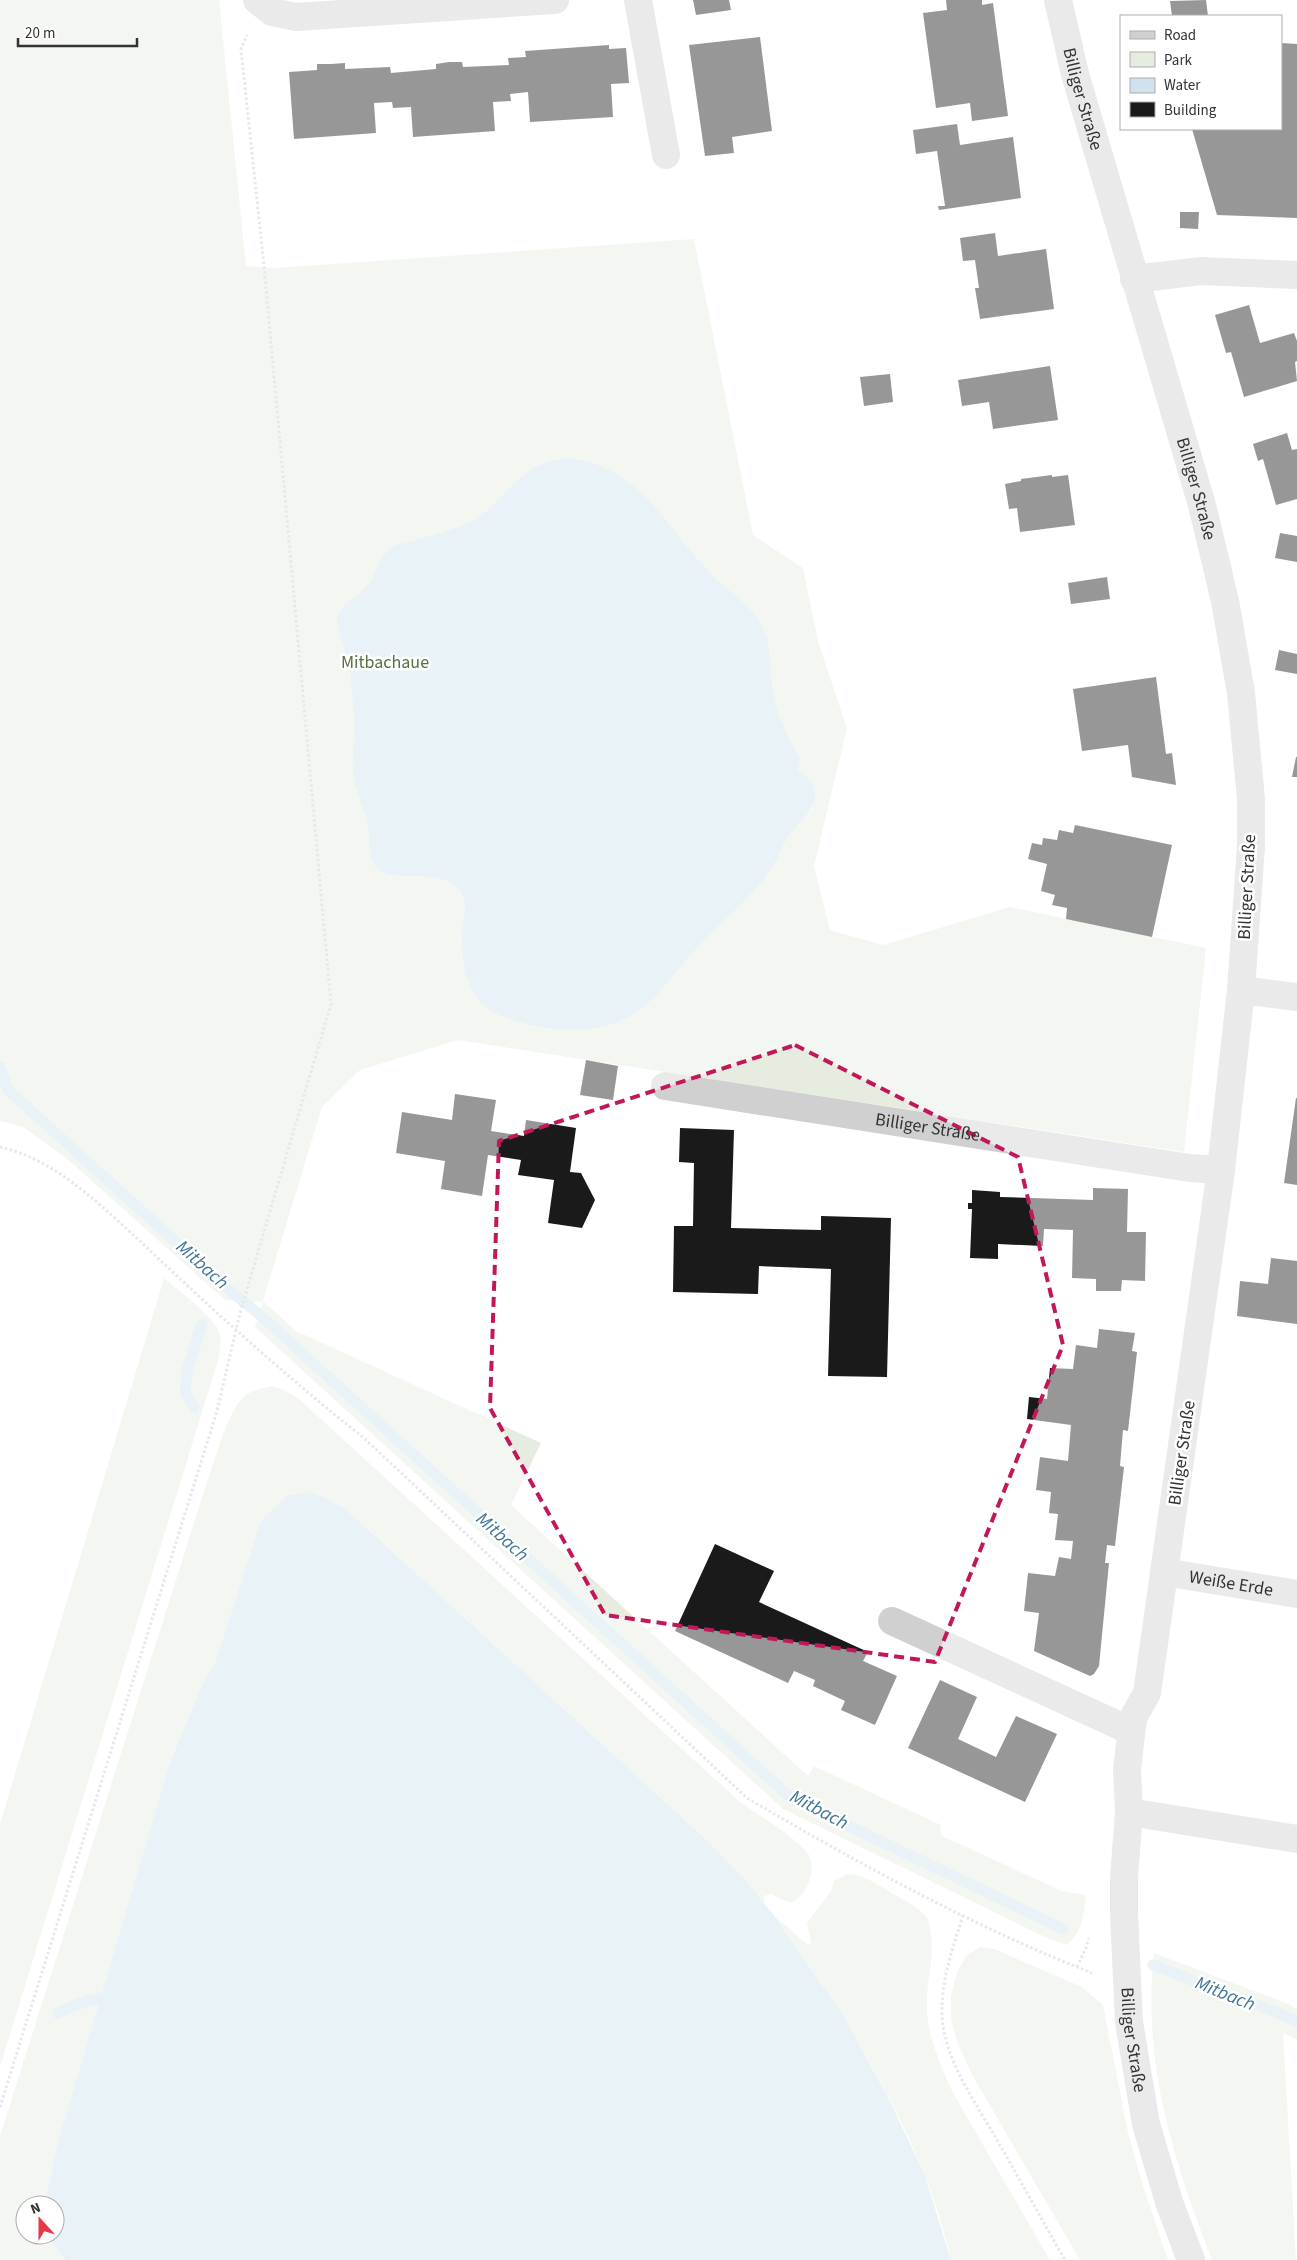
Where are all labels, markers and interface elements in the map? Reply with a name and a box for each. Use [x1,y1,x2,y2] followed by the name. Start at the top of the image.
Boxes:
[18,15,136,47] scale bar
[1120,15,1282,130] legend
[25,23,55,44] text: 20 m
[1164,25,1196,46] text: Road
[1057,45,1109,153] street label: Billiger Straße
[1164,50,1193,71] text: Park
[1164,75,1201,96] text: Water
[1164,100,1217,121] text: Building
[1170,434,1222,543] street label: Billiger Straße
[341,650,429,675] park label: Mitbachaue
[1232,834,1262,940] street label: Billiger Straße
[874,1107,982,1148] street label: Billiger Straße
[170,1234,234,1296] water label: Mitbach
[1162,1399,1202,1507] street label: Billiger Straße
[470,1506,534,1568] water label: Mitbach
[1187,1564,1275,1602] street label: Weiße Erde
[785,1783,853,1837] water label: Mitbach
[1191,1970,1259,2018] water label: Mitbach
[1115,1987,1153,2094] street label: Billiger Straße
[15,2195,65,2245] north arrow
[28,2198,44,2220] text: N

